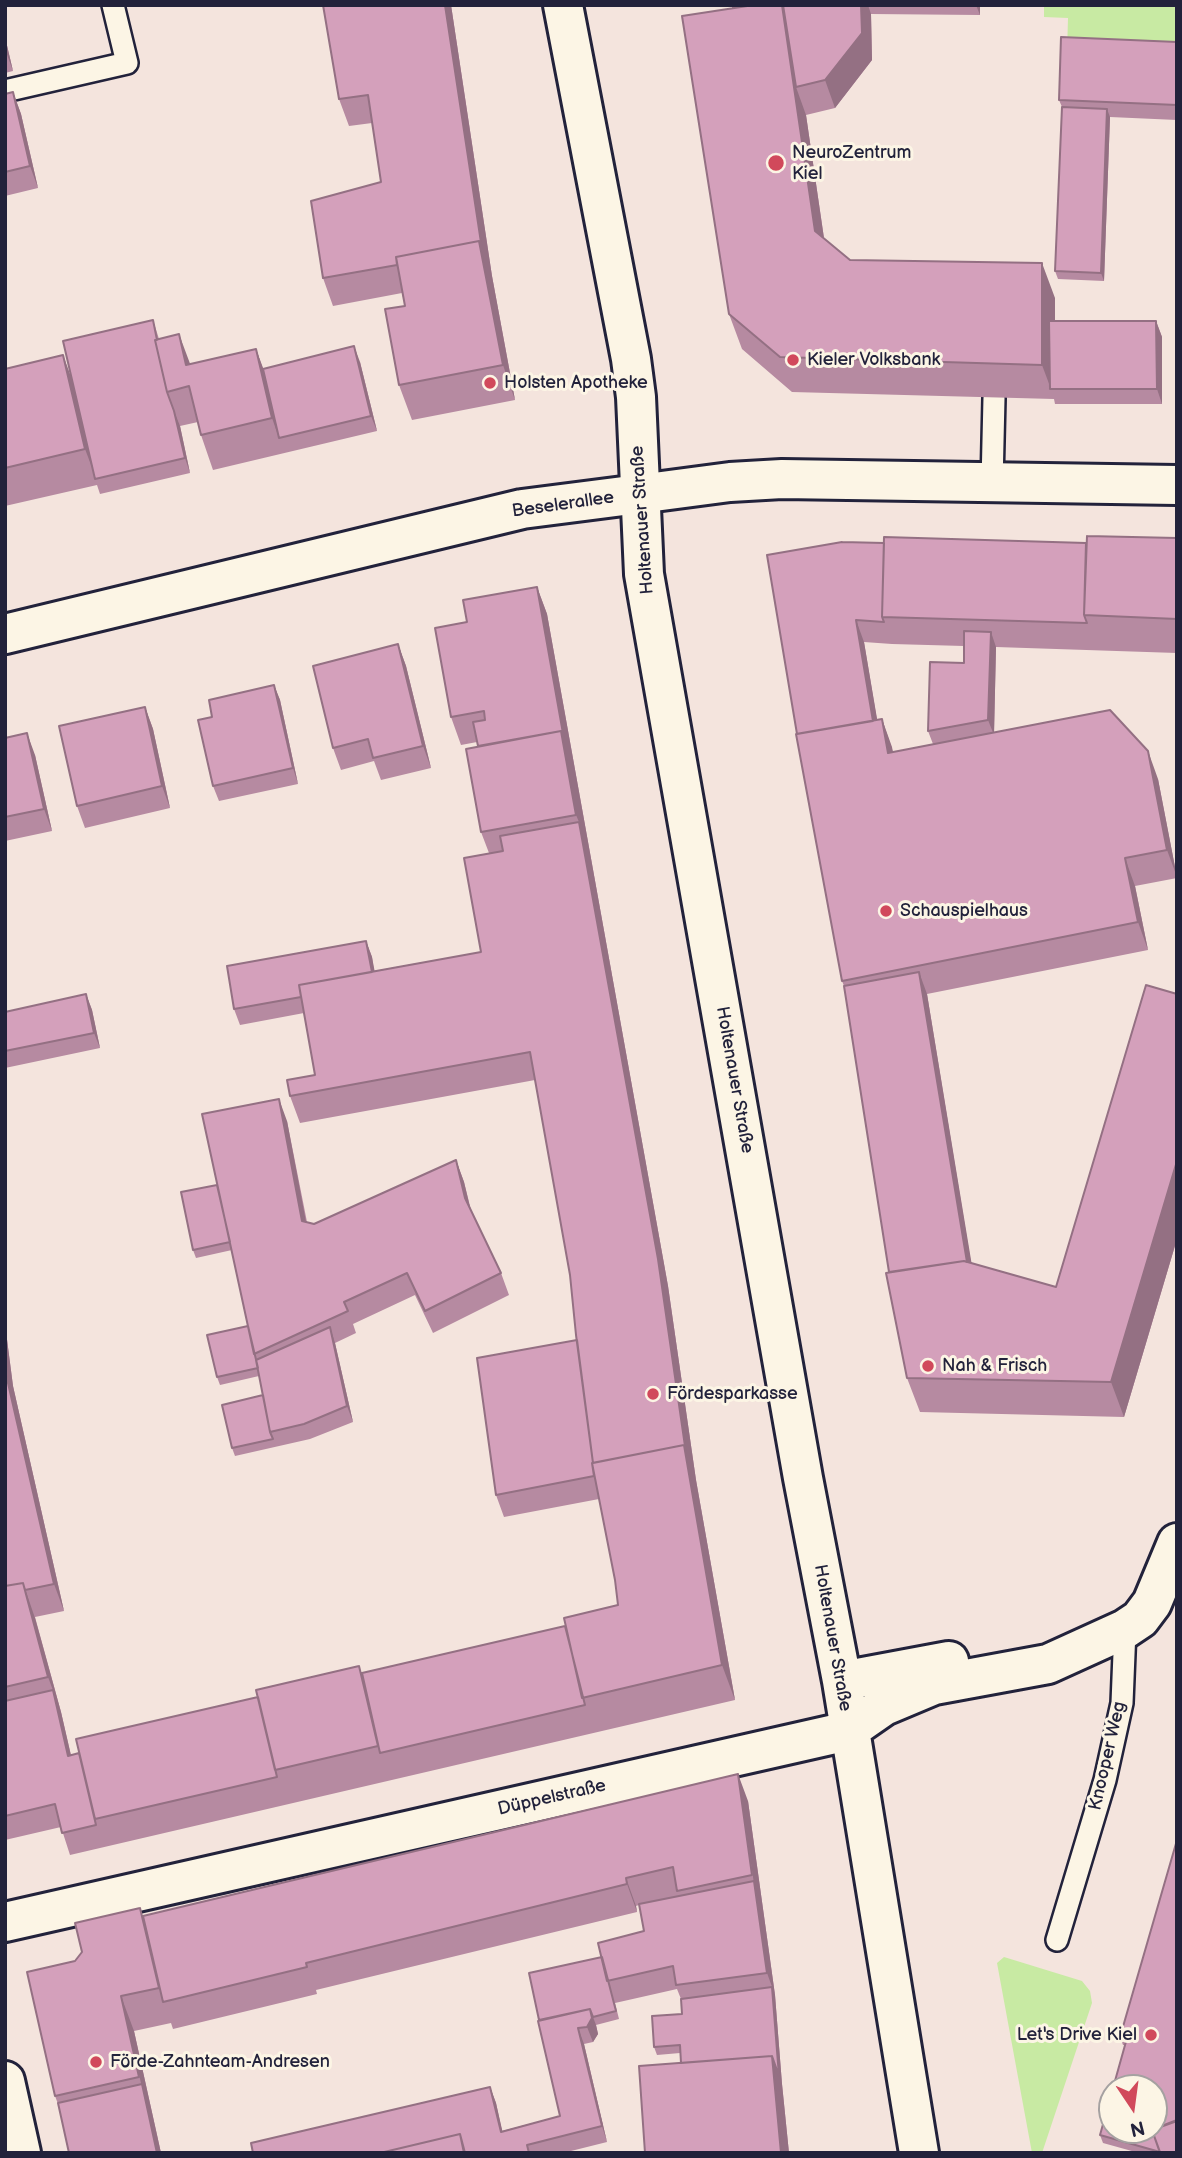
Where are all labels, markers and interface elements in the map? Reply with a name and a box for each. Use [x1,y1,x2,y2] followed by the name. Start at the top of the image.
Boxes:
[792,142,911,184] place label: NeuroZentrum Kiel
[766,153,786,173] marker: NeuroZentrum Kiel
[807,349,940,371] place label: Kieler Volksbank
[785,352,801,368] marker: Kieler Volksbank
[504,372,648,394] place label: Holsten Apotheke
[482,375,498,391] marker: Holsten Apotheke
[627,445,659,595] street label: Holtenauer Straße
[511,487,615,523] street label: Beselerallee
[900,900,1028,922] place label: Schauspielhaus
[878,903,894,919] marker: Schauspielhaus
[710,1005,758,1155] street label: Holtenauer Straße
[942,1355,1047,1377] place label: Nah & Frisch
[920,1358,936,1374] marker: Nah & Frisch
[667,1383,798,1405] place label: Fördesparkasse
[645,1386,661,1402] marker: Fördesparkasse
[808,1563,856,1713] street label: Holtenauer Straße
[1085,1699,1131,1813] street label: Knooper Weg
[496,1775,608,1821] street label: Düppelstraße
[1017,2024,1137,2046] place label: Let's Drive Kiel
[1143,2027,1159,2043] marker: Let's Drive Kiel
[110,2051,330,2073] place label: Förde-Zahnteam-Andresen
[88,2054,104,2070] marker: Förde-Zahnteam-Andresen
[1098,2074,1168,2144] north arrow
[1128,2115,1147,2141] text: N

